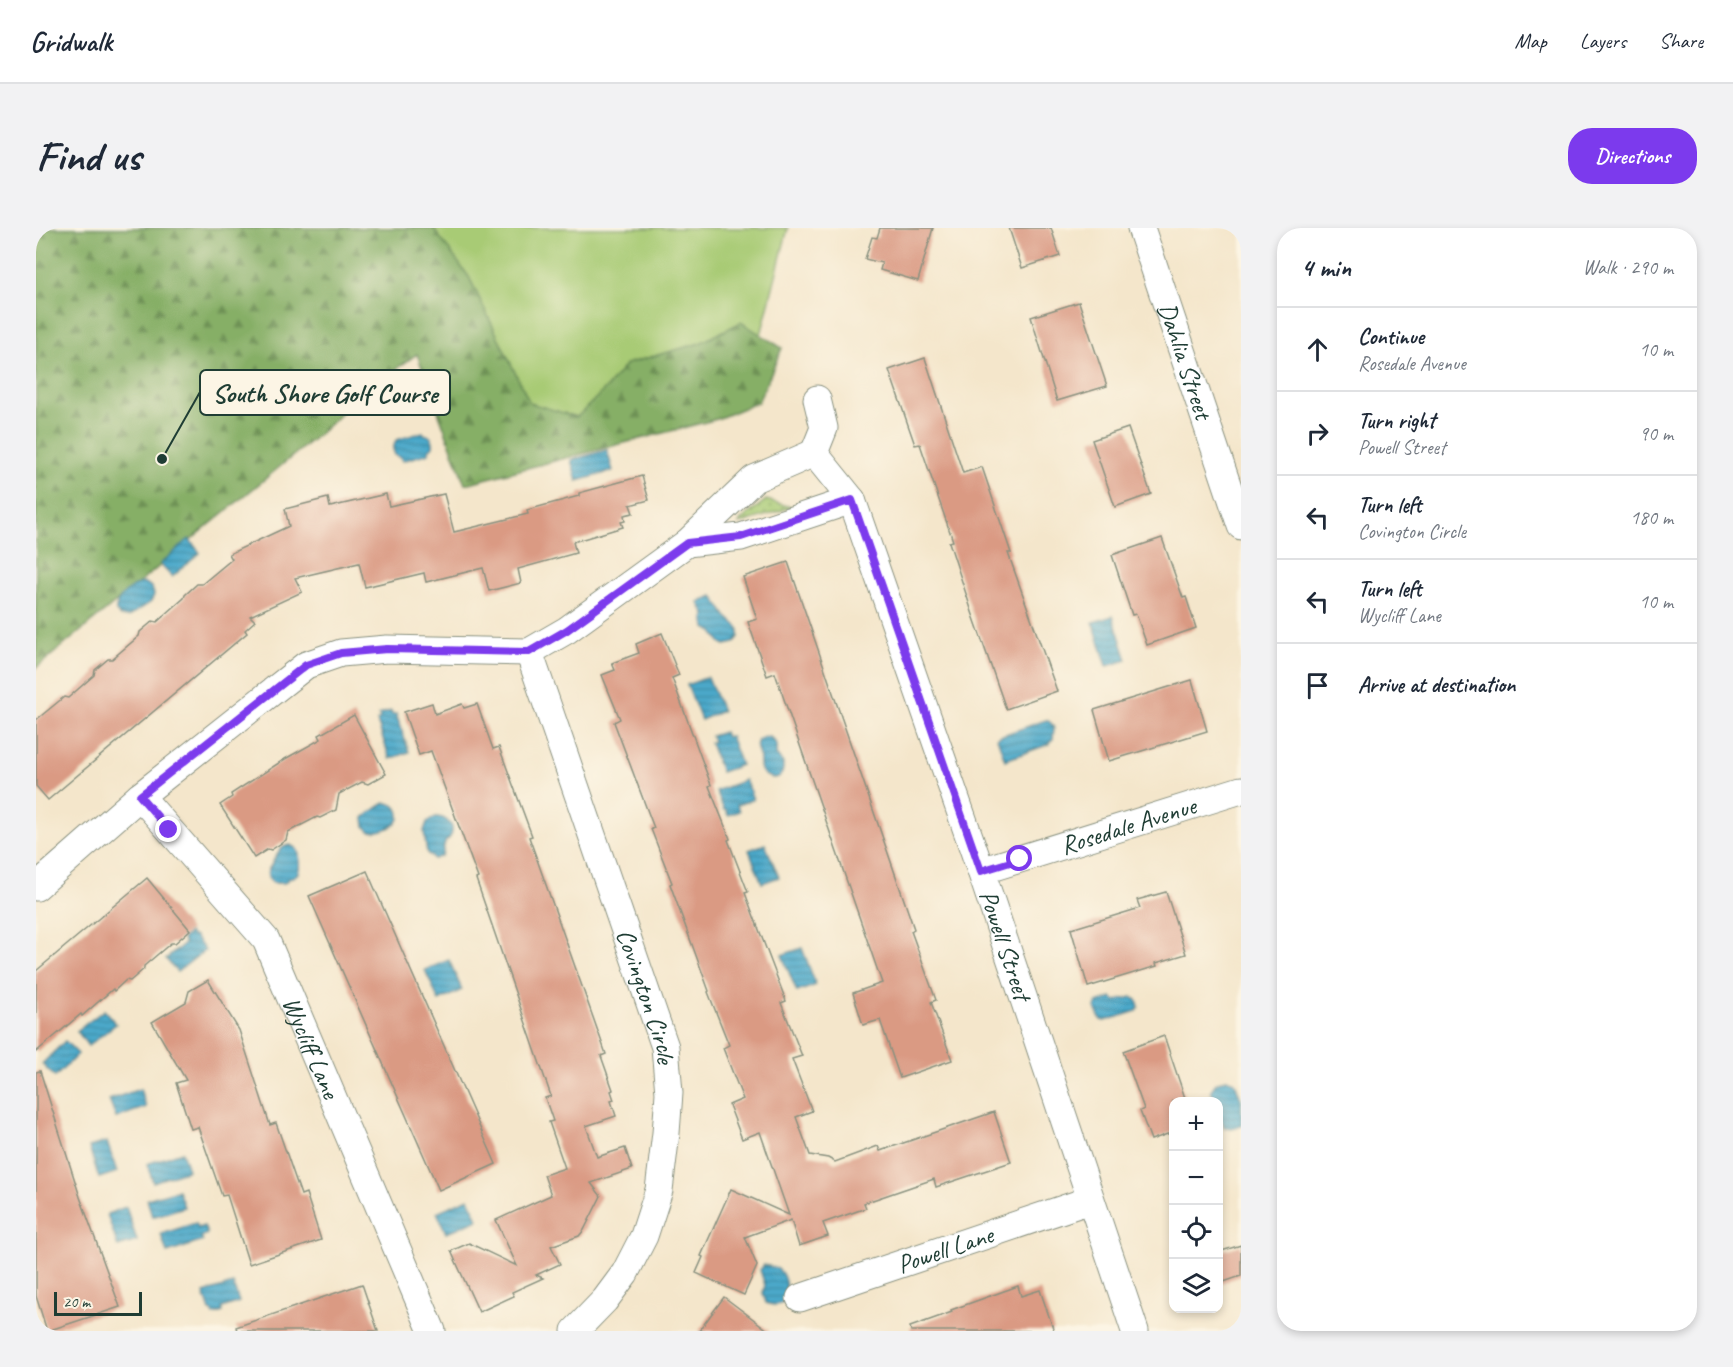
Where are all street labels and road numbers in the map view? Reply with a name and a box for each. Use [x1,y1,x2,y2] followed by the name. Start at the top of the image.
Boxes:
[1151,298,1221,426] street label: Dahlia Street
[1056,788,1202,862] street label: Rosedale Avenue
[972,886,1041,1007] street label: Powell Street
[609,924,683,1066] street label: Covington Circle
[275,991,348,1105] street label: Wycliff Lane
[893,1217,1000,1281] street label: Powell Lane

